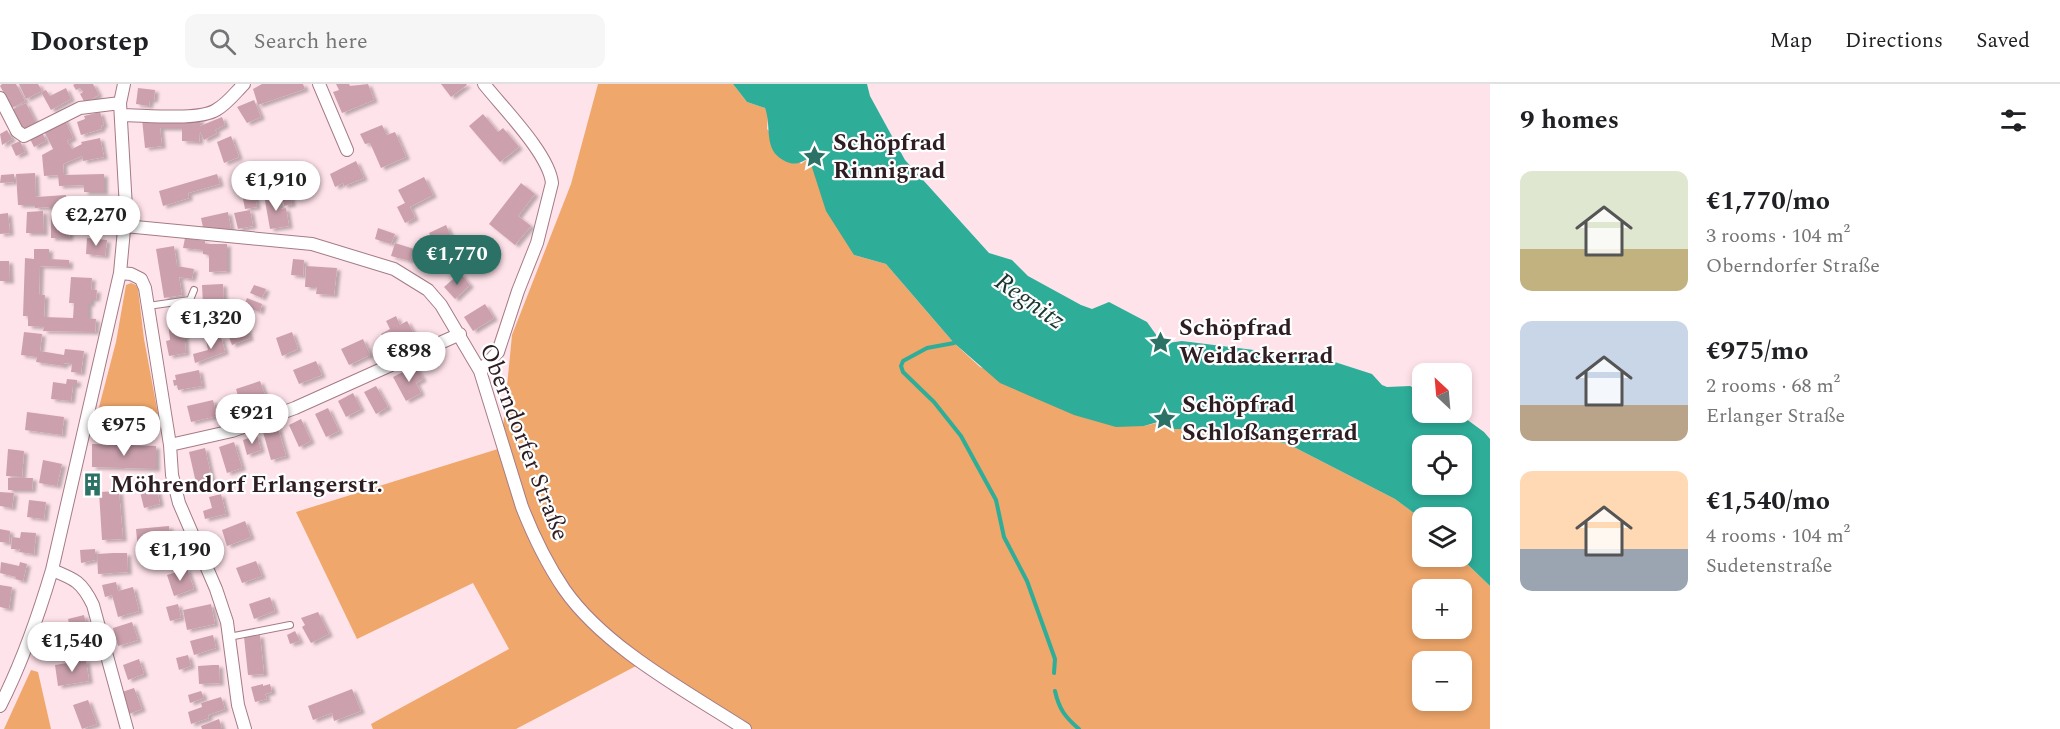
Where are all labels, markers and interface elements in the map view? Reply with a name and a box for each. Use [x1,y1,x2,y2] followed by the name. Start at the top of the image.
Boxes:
[185,14,605,68] search box
[30,20,149,63] text: Doorstep
[206,25,239,58] icon: search
[254,25,368,58] text: Search here
[1770,25,1812,57] text: Map
[1845,25,1943,57] text: Directions
[1976,25,2030,57] text: Saved
[1520,100,1619,140] text: 9 homes
[1997,104,2030,137] icon: filters
[833,125,946,189] place label: Schöpfrad Rinnigrad
[802,144,828,170] place icon: Schöpfrad Rinnigrad
[227,161,325,212] pin: €1,910
[245,165,307,195] text: €1,910
[1706,181,1830,221] text: €1,770/mo
[1568,195,1640,267] icon: home
[47,196,145,247] pin: €2,270
[65,200,127,230] text: €2,270
[1706,221,1850,251] text: 3 rooms · 104 m²
[408,235,506,286] pin: €1,770
[426,239,488,269] text: €1,770
[1706,251,1880,281] text: Oberndorfer Straße
[986,262,1074,340] water label: Regnitz
[162,299,260,350] pin: €1,320
[180,303,242,333] text: €1,320
[1179,310,1334,374] place label: Schöpfrad Weidackerrad
[1148,329,1174,355] place icon: Schöpfrad Weidackerrad
[1706,331,1809,371] text: €975/mo
[373,332,445,383] pin: €898
[387,336,431,366] text: €898
[470,338,578,546] street label: Oberndorfer Straße
[1568,345,1640,417] icon: home
[1412,363,1472,423] north arrow
[1412,363,1472,711] map controls
[1706,371,1840,401] text: 2 rooms · 68 m²
[1182,387,1358,451] place label: Schöpfrad Schloßangerrad
[216,394,288,445] pin: €921
[230,398,274,428] text: €921
[1706,401,1845,431] text: Erlanger Straße
[88,406,160,457] pin: €975
[1151,406,1177,432] place icon: Schöpfrad Schloßangerrad
[102,410,146,440] text: €975
[1412,435,1472,495] button: locate
[110,467,383,503] place label: Möhrendorf Erlangerstr.
[79,472,105,498] building icon: Möhrendorf Erlangerstr.
[1706,481,1830,521] text: €1,540/mo
[1568,495,1640,567] icon: home
[1412,507,1472,567] button: layers
[1706,521,1850,551] text: 4 rooms · 104 m²
[131,531,229,582] pin: €1,190
[149,535,211,565] text: €1,190
[1706,551,1832,581] text: Sudetenstraße
[1412,579,1472,639] button: +
[23,622,121,673] pin: €1,540
[41,626,103,656] text: €1,540
[1412,651,1472,711] button: −

